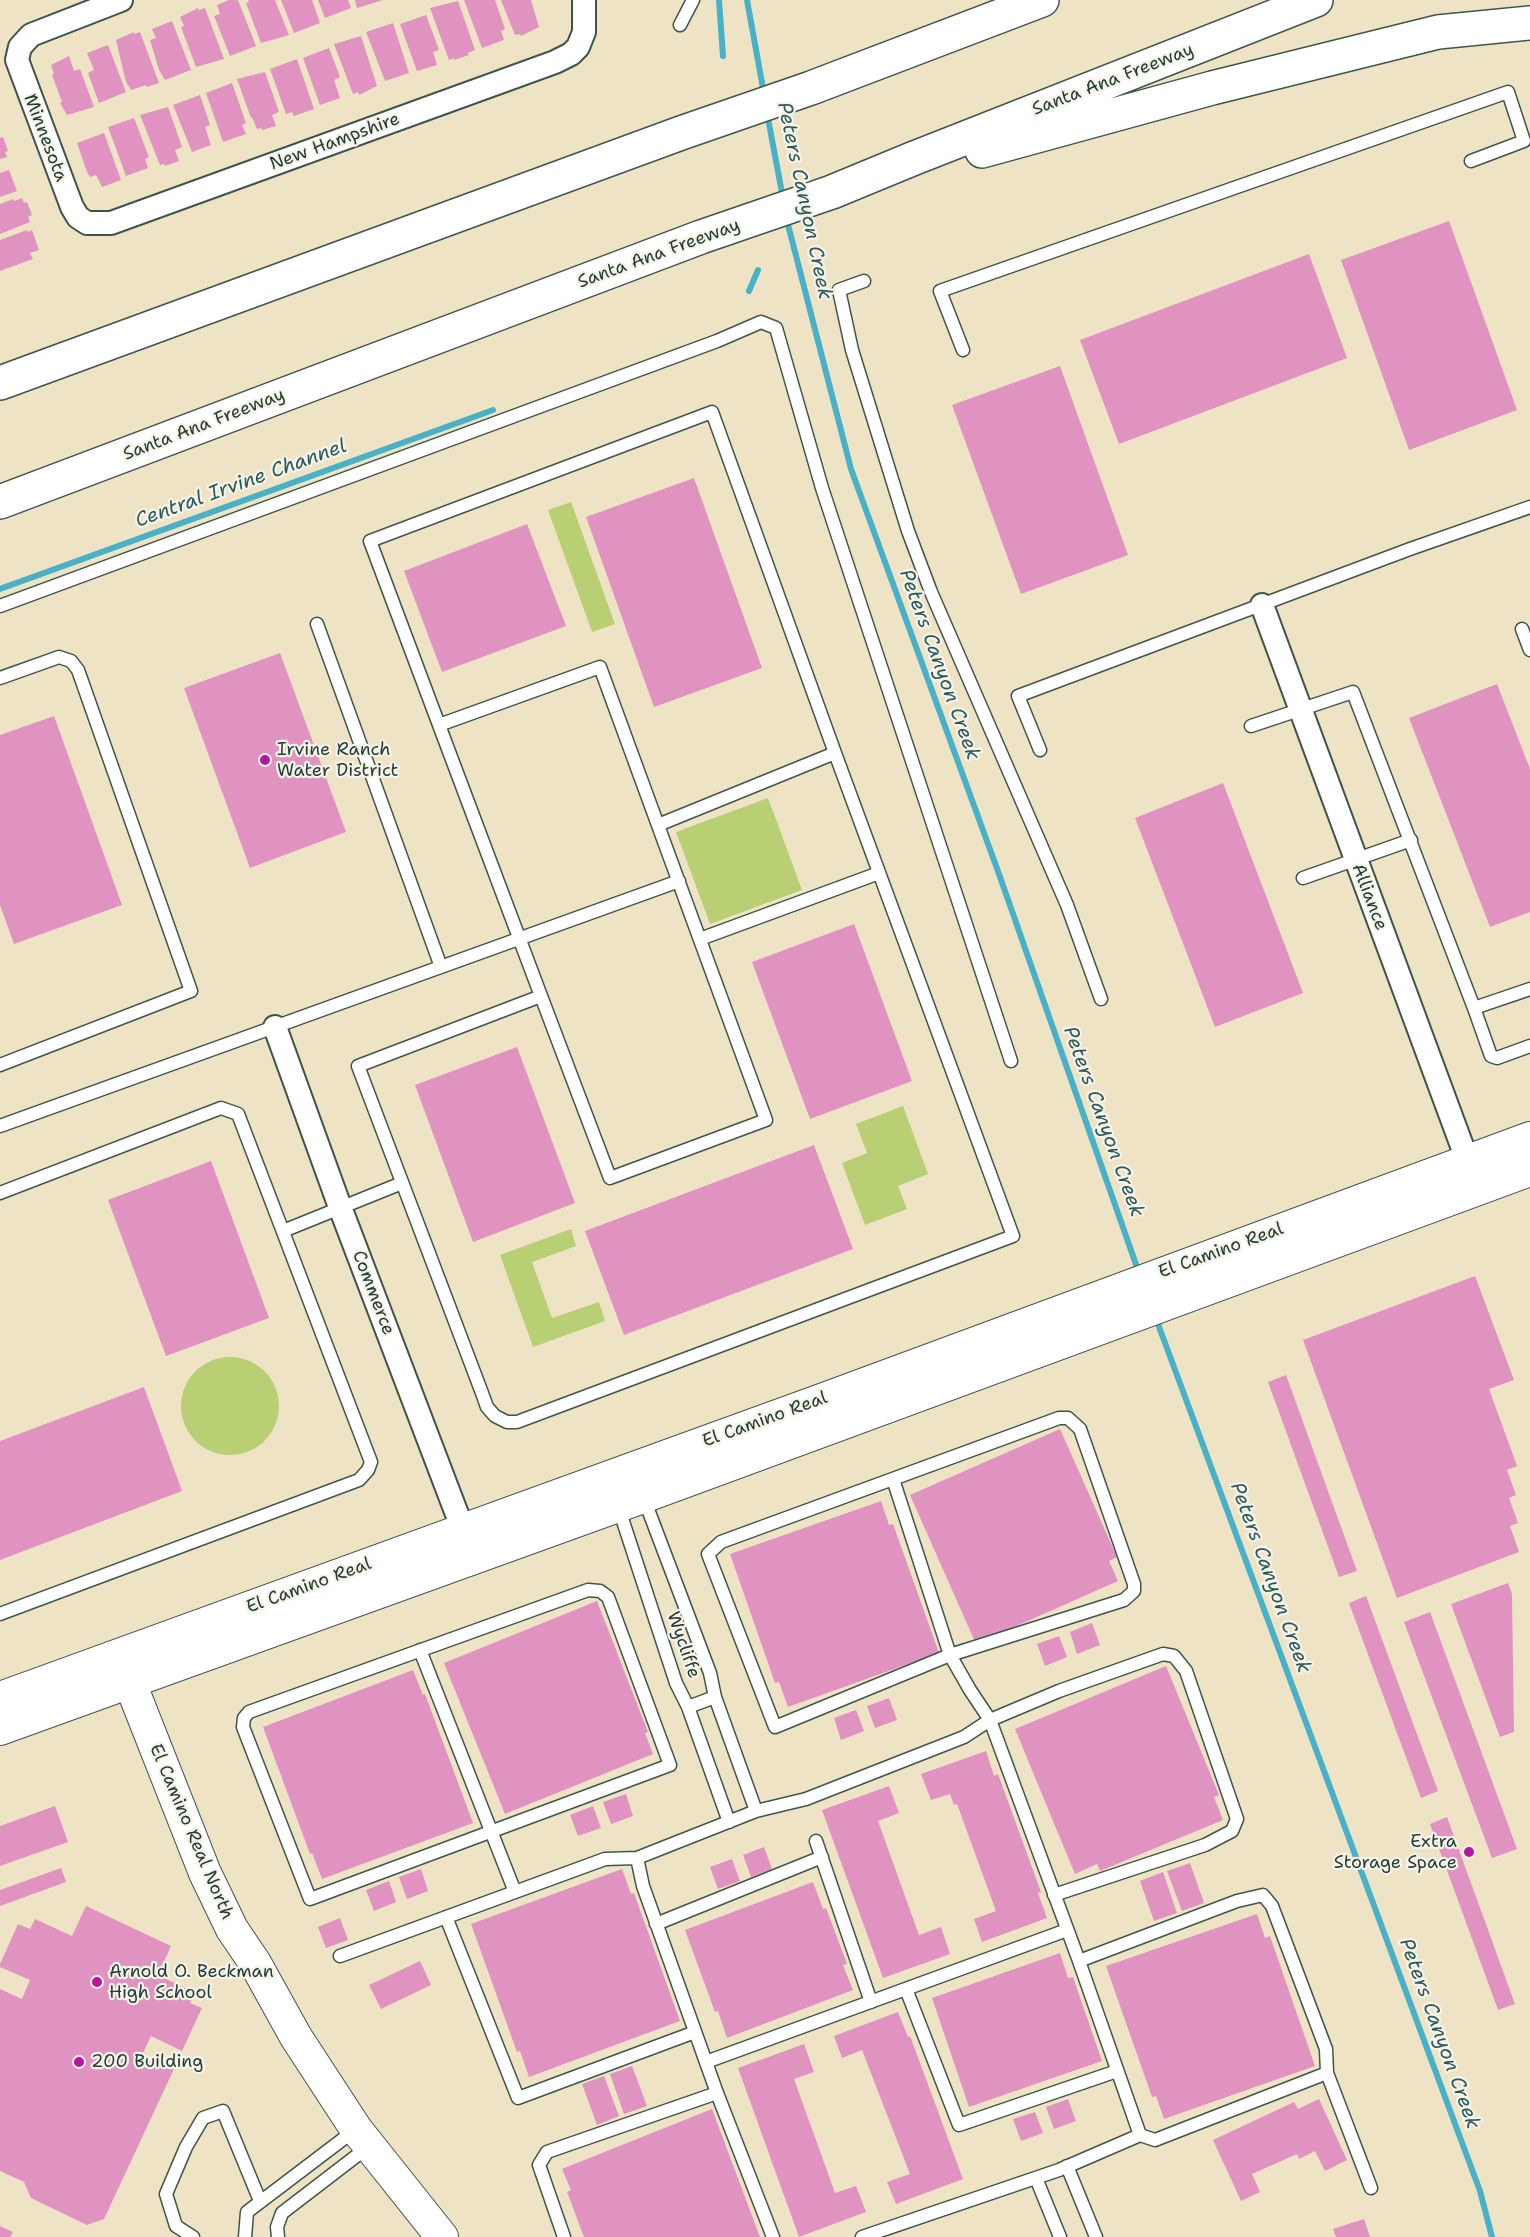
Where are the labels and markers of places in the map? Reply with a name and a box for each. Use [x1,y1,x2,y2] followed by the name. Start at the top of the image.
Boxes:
[277,739,398,782] place label: Irvine Ranch Water District
[258,753,272,767] marker: Irvine Ranch Water District
[1334,1831,1457,1874] place label: Extra Storage Space
[1462,1845,1476,1859] marker: Extra Storage Space
[109,1961,274,2004] place label: Arnold O. Beckman High School
[90,1975,104,1989] marker: Arnold O. Beckman High School
[91,2051,203,2073] place label: 200 Building
[72,2055,86,2069] marker: 200 Building

